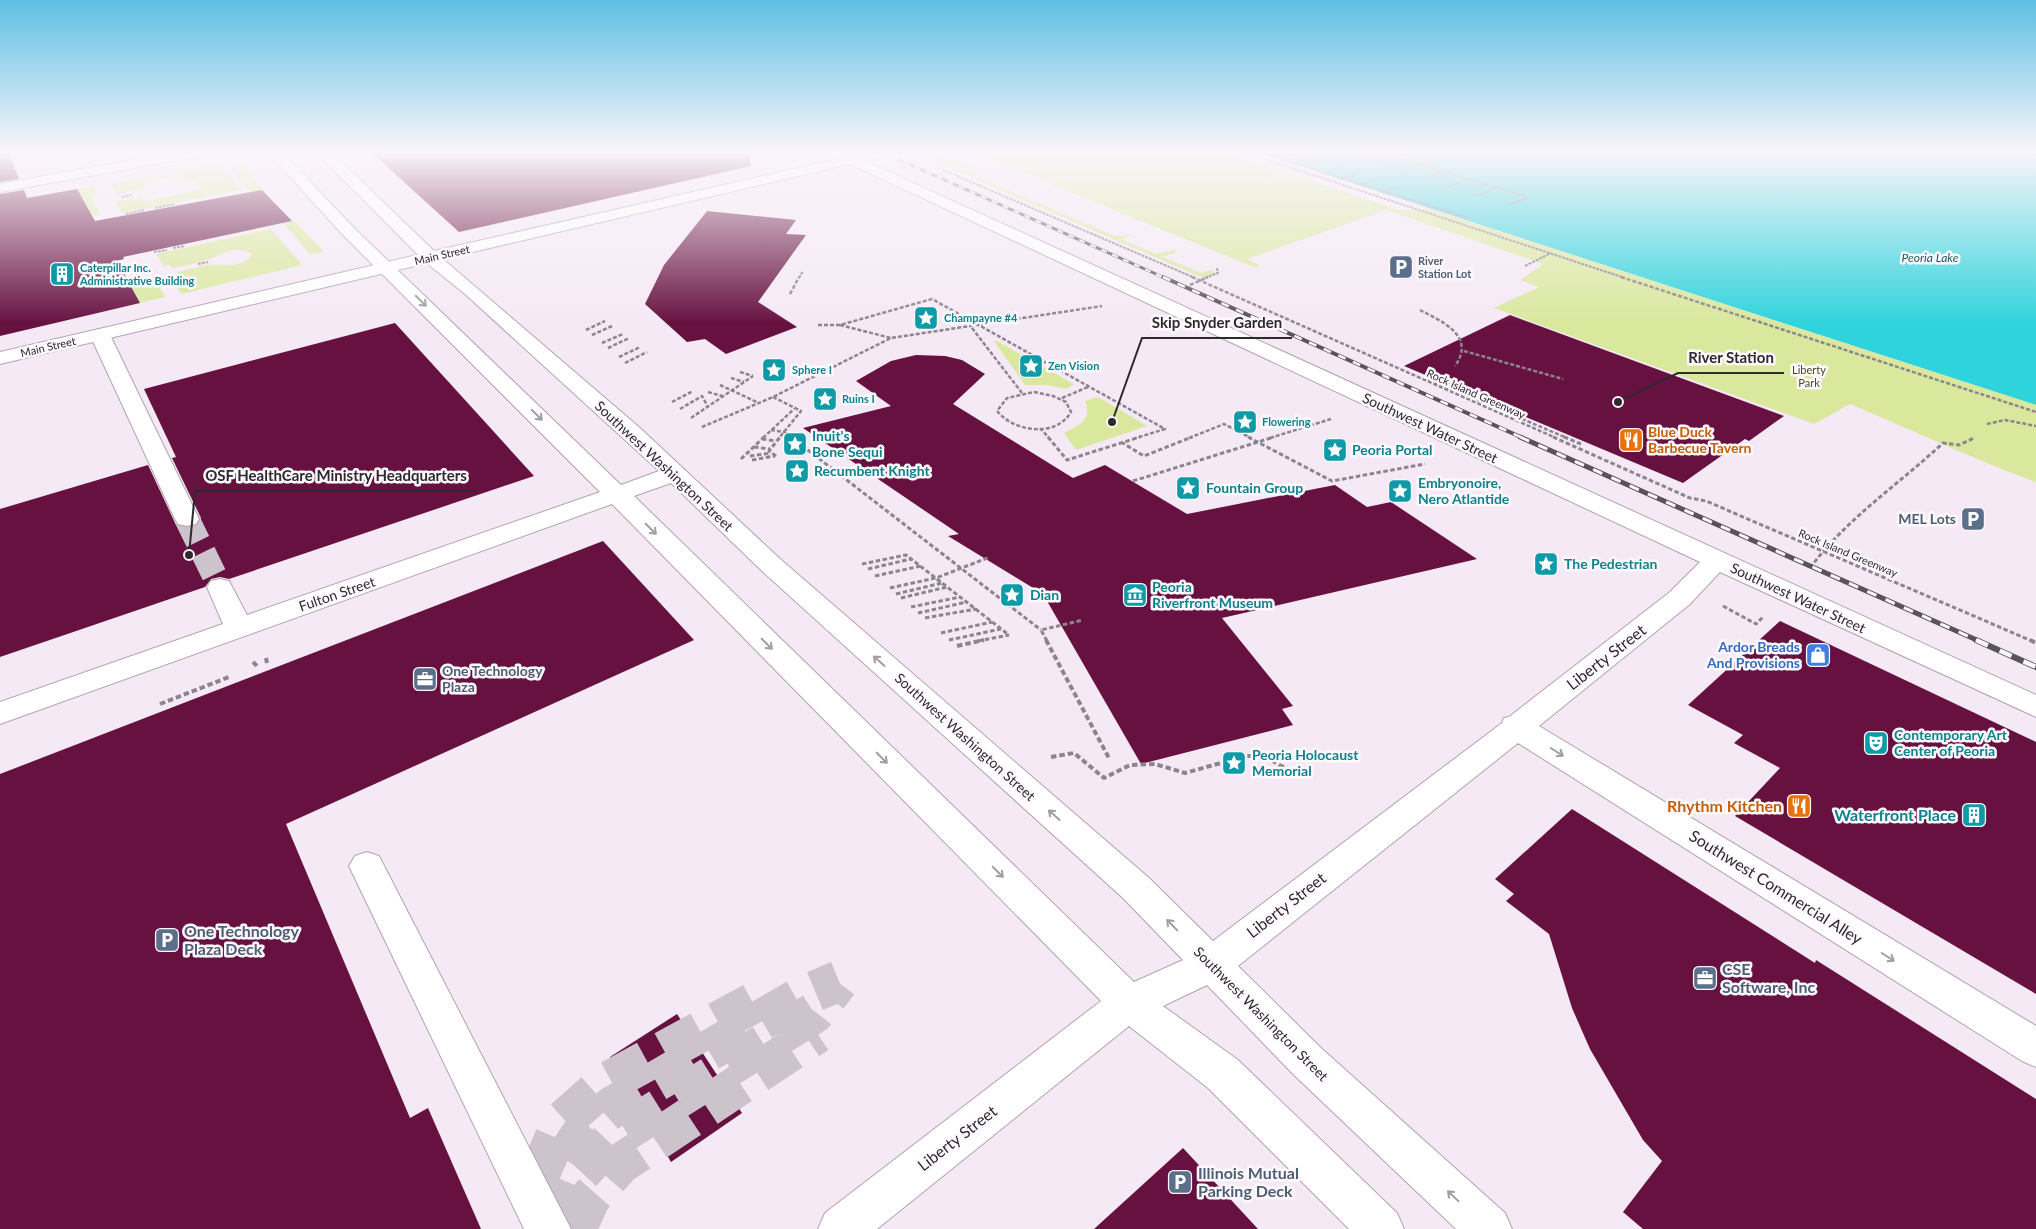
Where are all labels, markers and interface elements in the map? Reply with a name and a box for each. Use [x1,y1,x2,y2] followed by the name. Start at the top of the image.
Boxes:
[413,242,471,267] street label: Main Street
[1902,250,1959,265] water label: Peoria Lake
[1388,254,1414,280] parking icon: River Station Lot
[1418,254,1472,280] place label: River Station Lot
[49,261,75,287] building icon: Caterpillar Inc. Administrative Building
[79,261,195,287] place label: Caterpillar Inc. Administrative Building
[415,294,427,306] one-way arrow
[913,305,939,331] place icon: Champayne #4
[1142,308,1292,338] callout: Skip Snyder Garden
[944,311,1018,324] place label: Champayne #4
[1152,313,1282,331] text: Skip Snyder Garden
[19,334,77,359] street label: Main Street
[1678,343,1784,373] callout: River Station
[1688,348,1774,366] text: River Station
[1018,353,1044,379] place icon: Zen Vision
[761,357,787,383] place icon: Sphere I
[1048,359,1099,372] place label: Zen Vision
[792,363,832,376] place label: Sphere I
[1792,363,1826,389] park label: Liberty Park
[1425,366,1528,421] street label: Rock Island Greenway
[812,386,838,412] place icon: Ruins I
[1360,389,1500,466] street label: Southwest Water Street
[842,392,875,405] place label: Ruins I
[592,397,737,534] street label: Southwest Washington Street
[531,409,543,421] one-way arrow
[1232,409,1258,435] place icon: Flowering
[1262,415,1311,428] place label: Flowering
[1648,423,1752,456] place label: Blue Duck Barbecue Tavern
[812,427,882,460] place label: Inuit's Bone Sequi
[1618,427,1644,453] restaurant icon: Blue Duck Barbecue Tavern
[782,431,808,457] place icon: Inuit's Bone Sequi
[1322,437,1348,463] place icon: Peoria Portal
[1352,441,1433,458] place label: Peoria Portal
[784,458,810,484] place icon: Recumbent Knight
[195,461,477,491] callout: OSF HealthCare Ministry Headquarters
[814,462,930,479] place label: Recumbent Knight
[205,466,467,484] text: OSF HealthCare Ministry Headquarters
[1418,474,1510,507] place label: Embryonoire, Nero Atlantide
[1175,475,1201,501] place icon: Fountain Group
[1387,478,1413,504] place icon: Embryonoire, Nero Atlantide
[1206,479,1303,496] place label: Fountain Group
[1960,506,1986,532] parking icon: MEL Lots
[1898,510,1956,527] place label: MEL Lots
[645,523,658,535] one-way arrow
[1797,526,1900,579] street label: Rock Island Greenway
[1533,551,1559,577] place icon: The Pedestrian
[1564,555,1658,572] place label: The Pedestrian
[1728,559,1868,636] street label: Southwest Water Street
[296,573,377,615] street label: Fulton Street
[1152,578,1273,611] place label: Peoria Riverfront Museum
[999,582,1025,608] place icon: Dian
[1122,582,1148,608] museum icon: Peoria Riverfront Museum
[1030,586,1059,603] place label: Dian
[1562,620,1649,693] street label: Liberty Street
[761,638,773,650] one-way arrow
[1706,638,1800,671] place label: Ardor Breads And Provisions
[1805,642,1831,668] shop icon: Ardor Breads And Provisions
[873,655,886,666] one-way arrow
[442,662,543,695] place label: One Technology Plaza
[412,666,438,692] office icon: One Technology Plaza
[892,669,1039,804] street label: Southwest Washington Street
[1894,726,2008,759] place label: Contemporary Art Center of Peoria
[1863,730,1889,756] theatre icon: Contemporary Art Center of Peoria
[1252,746,1359,779] place label: Peoria Holocaust Memorial
[1549,747,1563,757] one-way arrow
[1221,750,1247,776] place icon: Peoria Holocaust Memorial
[876,752,889,764] one-way arrow
[1786,793,1812,819] restaurant icon: Rhythm Kitchen
[1667,796,1782,815] place label: Rhythm Kitchen
[1961,802,1987,828] building icon: Waterfront Place
[1834,805,1956,824] place label: Waterfront Place
[1047,809,1060,820] one-way arrow
[1686,825,1867,948] street label: Southwest Commercial Alley
[992,866,1004,878] one-way arrow
[1242,868,1329,941] street label: Liberty Street
[1166,919,1178,932] one-way arrow
[184,921,299,958] place label: One Technology Plaza Deck
[154,927,180,953] parking icon: One Technology Plaza Deck
[1191,943,1332,1084] street label: Southwest Washington Street
[1881,952,1895,962] one-way arrow
[1722,959,1815,996] place label: CSE Software, Inc
[1692,965,1718,991] office icon: CSE Software, Inc
[913,1101,1000,1174] street label: Liberty Street
[1198,1163,1299,1200] place label: Illinois Mutual Parking Deck
[1167,1169,1193,1195] parking icon: Illinois Mutual Parking Deck
[1447,1190,1459,1202] one-way arrow

